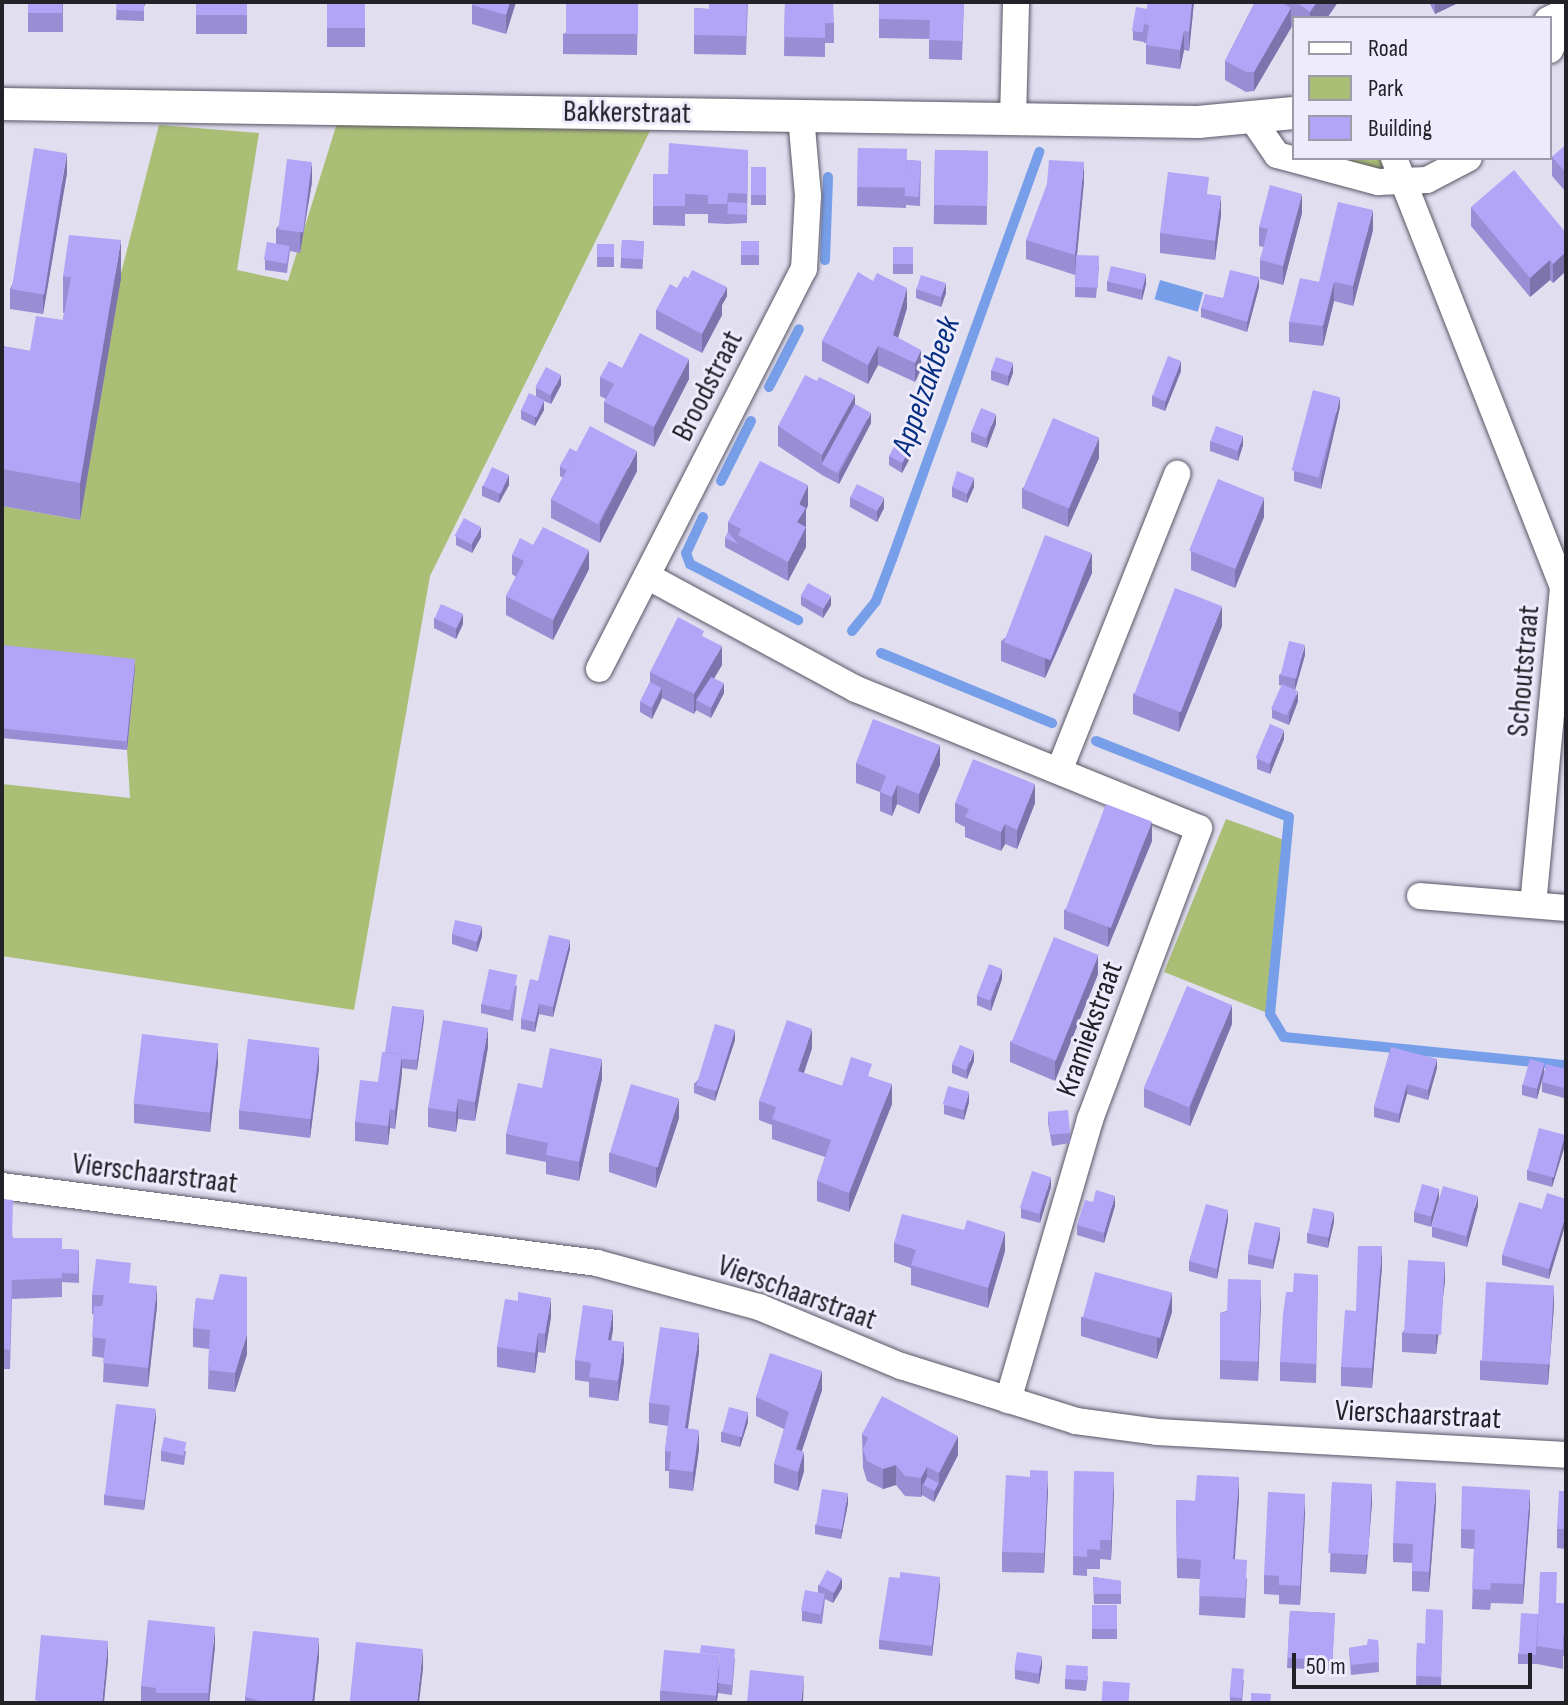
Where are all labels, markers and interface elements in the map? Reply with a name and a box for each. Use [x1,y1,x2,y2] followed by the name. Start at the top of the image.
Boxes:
[1292,16,1552,160] legend
[1368,34,1408,63] text: Road
[1368,74,1403,103] text: Park
[563,94,691,132] street label: Bakkerstraat
[1368,114,1432,143] text: Building
[884,312,970,460] water label: Appelzakbeek
[665,325,751,447] street label: Broodstraat
[1500,604,1548,738] street label: Schoutstraat
[1049,956,1131,1102] street label: Kramiekstraat
[70,1146,240,1202] street label: Vierschaarstraat
[713,1248,881,1338] street label: Vierschaarstraat
[1334,1393,1502,1437] street label: Vierschaarstraat
[1296,1637,1536,1687] scale bar
[1306,1652,1346,1681] text: 50 m

